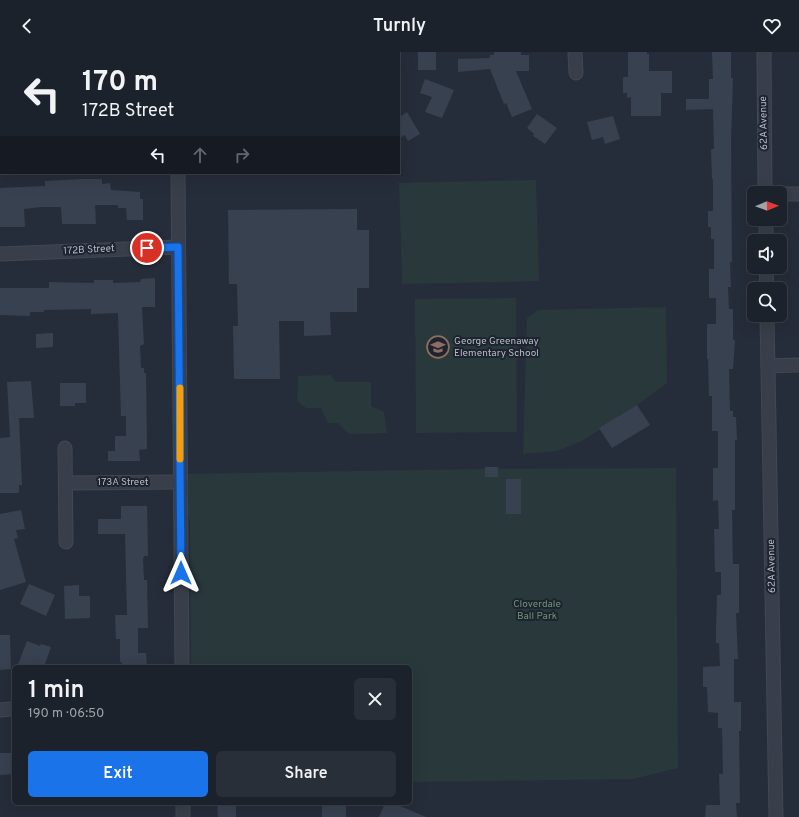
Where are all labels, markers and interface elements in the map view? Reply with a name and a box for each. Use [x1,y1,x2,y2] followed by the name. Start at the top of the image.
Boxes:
[16,15,38,37] icon: back
[373,15,426,38] text: Turnly
[761,15,783,37] icon: heart
[82,65,158,101] text: 170 m
[16,68,68,120] icon: left
[757,96,771,150] street label: 62A Avenue
[82,100,174,123] text: 172B Street
[147,144,169,166] icon: left
[189,144,211,166] icon: ahead
[231,144,253,166] icon: right
[747,186,787,226] north arrow
[747,186,787,322] map controls
[130,231,164,265] pin
[747,234,787,274] button: sound
[136,237,158,259] icon: arrive
[63,242,115,258] street label: 172B Street
[747,282,787,322] button: search
[425,334,451,360] school or university icon: George Greenaway Elementary School
[454,335,539,360] place label: George Greenaway Elementary School
[98,476,149,489] street label: 173A Street
[765,539,779,593] street label: 62A Avenue
[160,552,202,594] position arrow
[513,598,561,623] park label: Cloverdale Ball Park
[28,676,85,706] text: 1 min
[354,678,396,720] button: close
[28,706,104,722] text: 190 m · 06:50
[28,751,208,797] button: Exit
[216,751,396,797] button: Share

